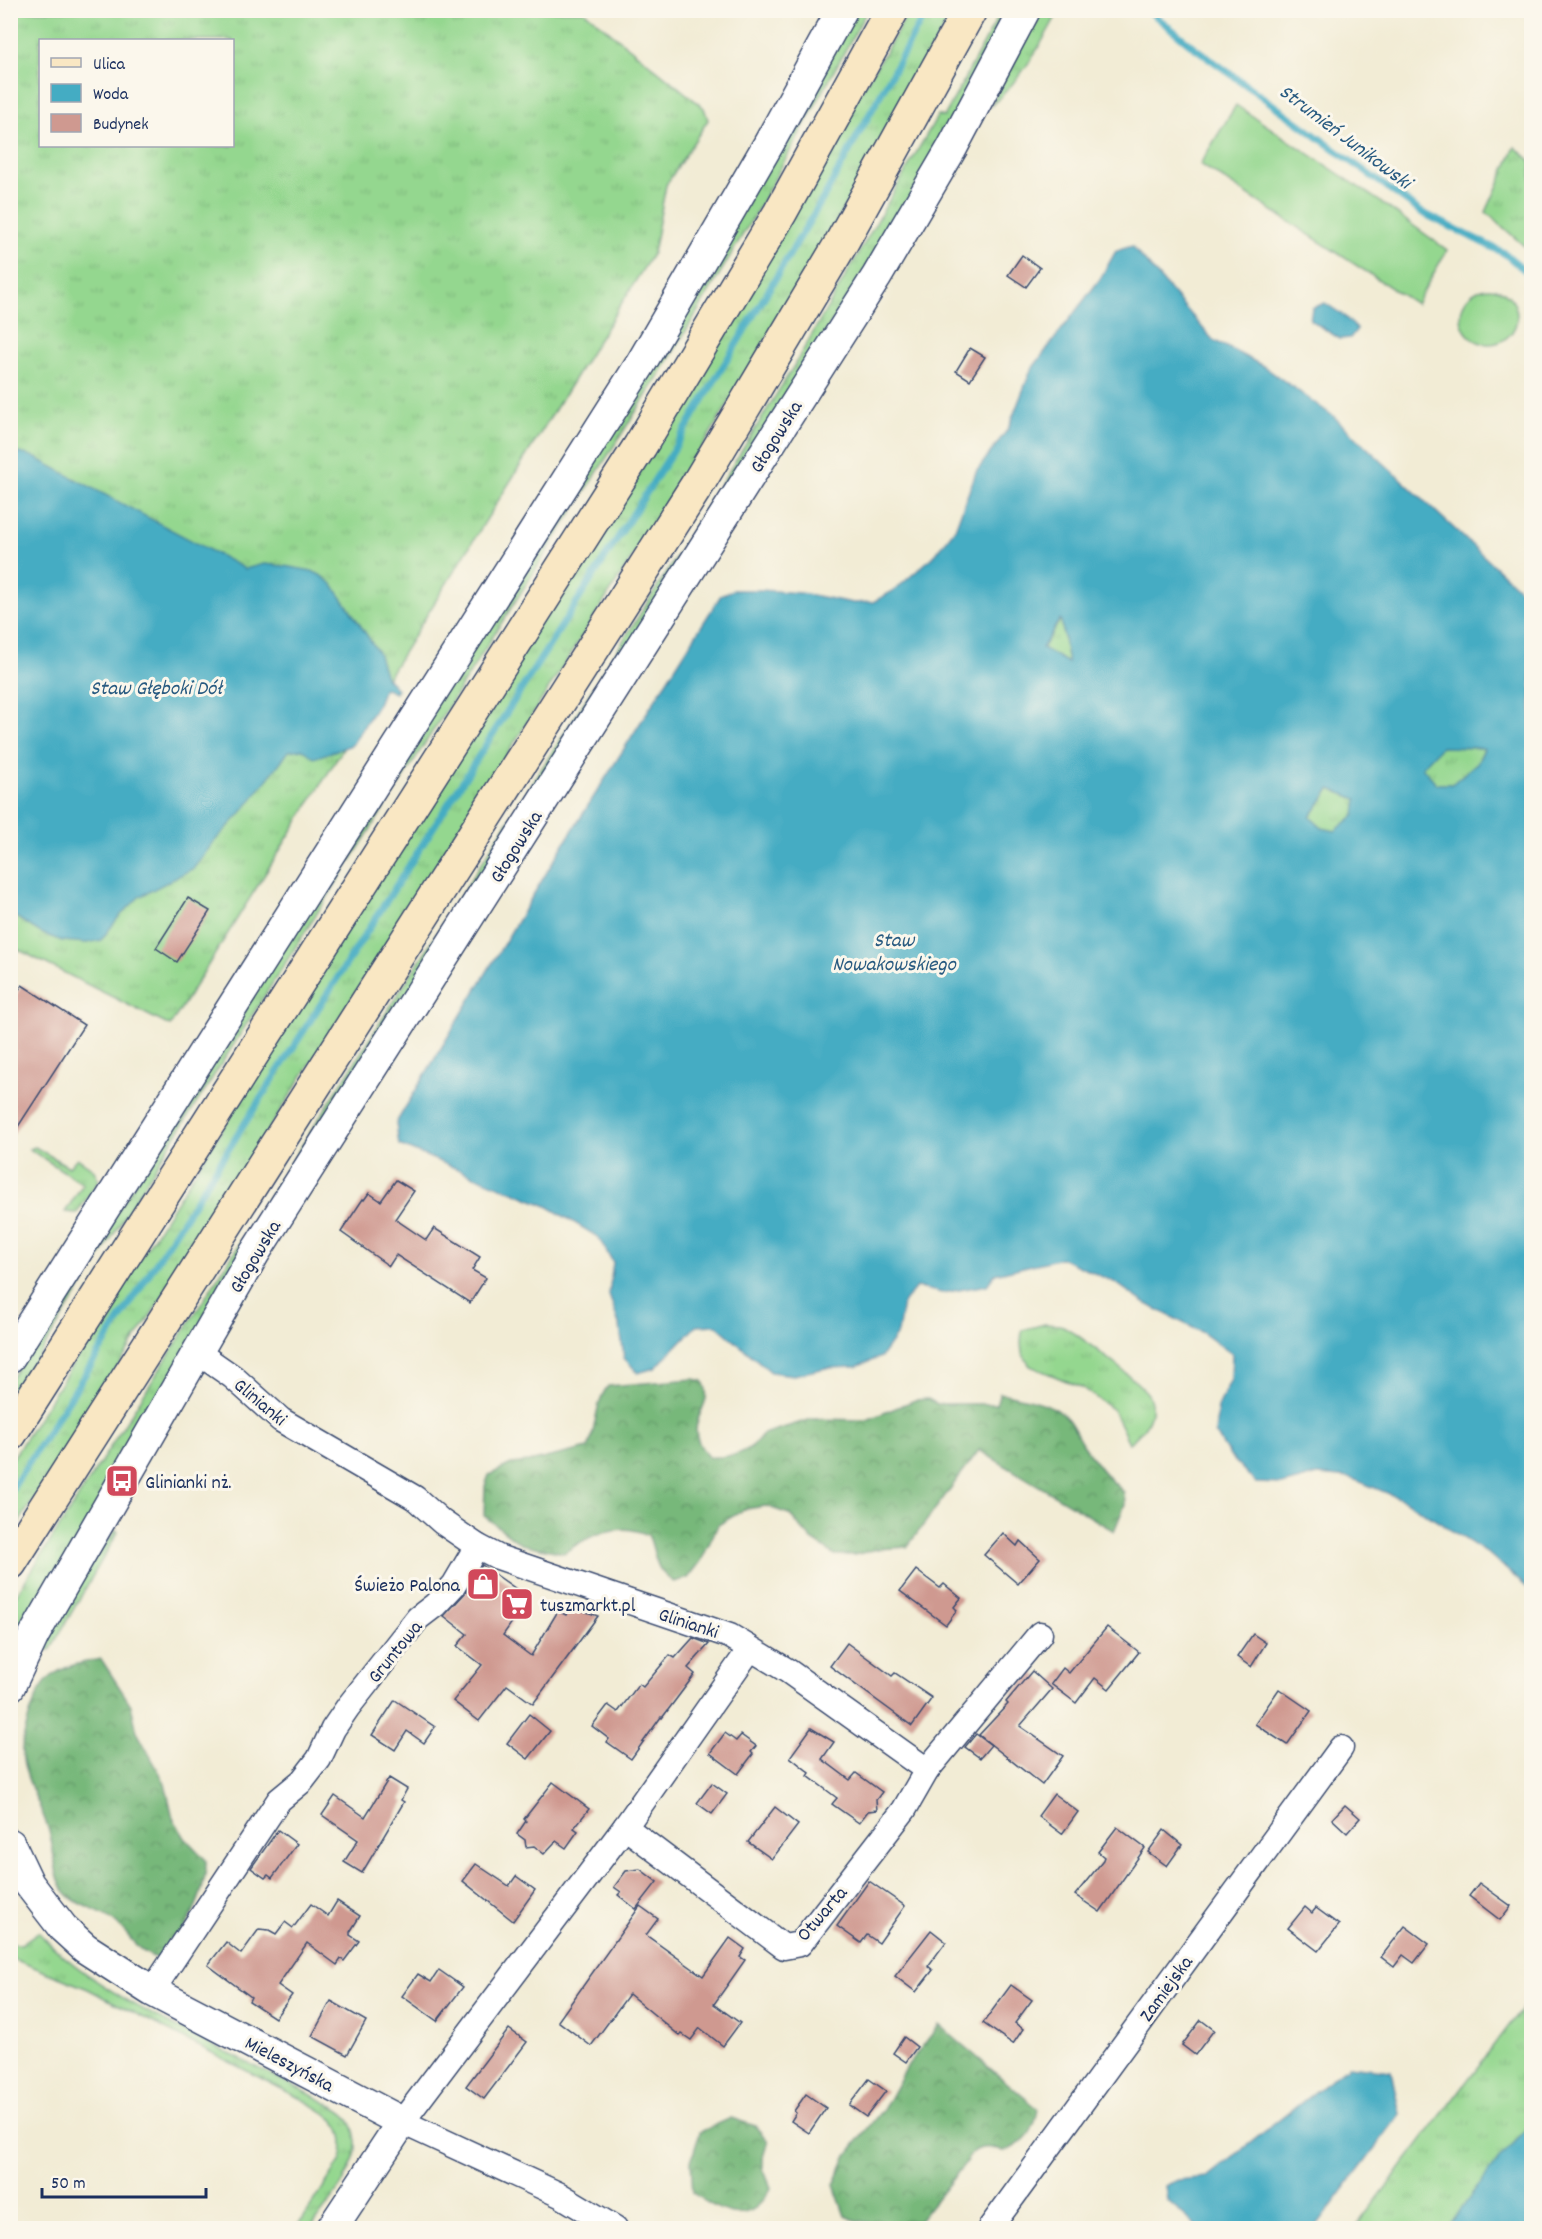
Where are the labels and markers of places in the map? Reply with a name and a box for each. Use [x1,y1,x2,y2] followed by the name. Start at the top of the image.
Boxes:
[104,1463,140,1499] bus stop icon: Glinianki nż.
[145,1470,232,1498] place label: Glinianki nż.
[465,1566,501,1602] shop icon: Świeżo Palona
[355,1573,461,1601] place label: Świeżo Palona
[499,1586,535,1622] supermarket icon: tuszmarkt.pl
[540,1593,636,1621] place label: tuszmarkt.pl

